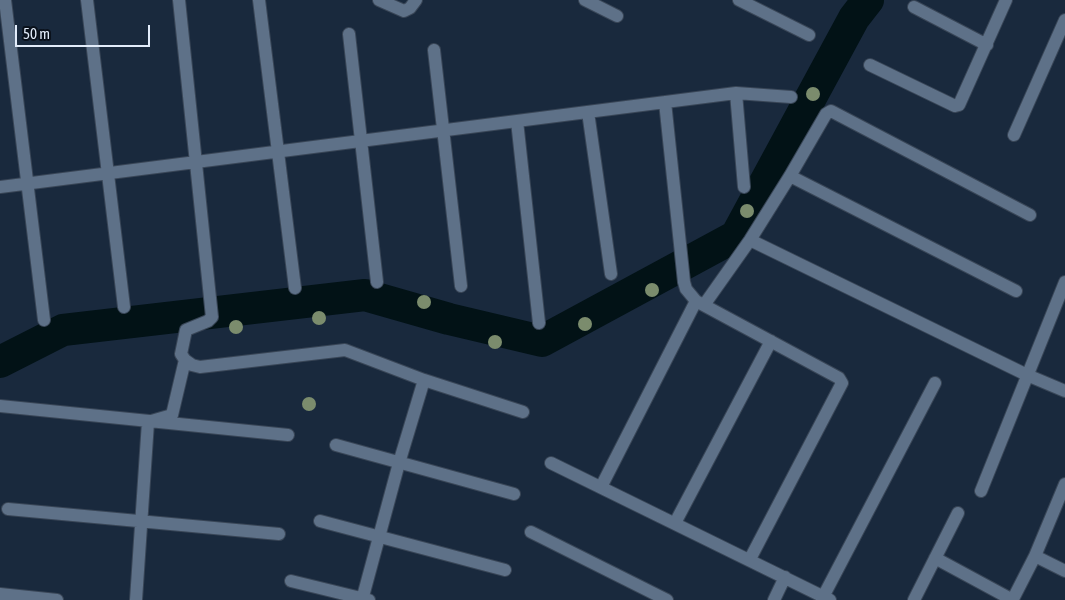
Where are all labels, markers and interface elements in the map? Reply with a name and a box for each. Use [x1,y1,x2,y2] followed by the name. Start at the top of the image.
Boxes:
[18,15,152,47] scale bar
[23,25,50,42] text: 50 m

